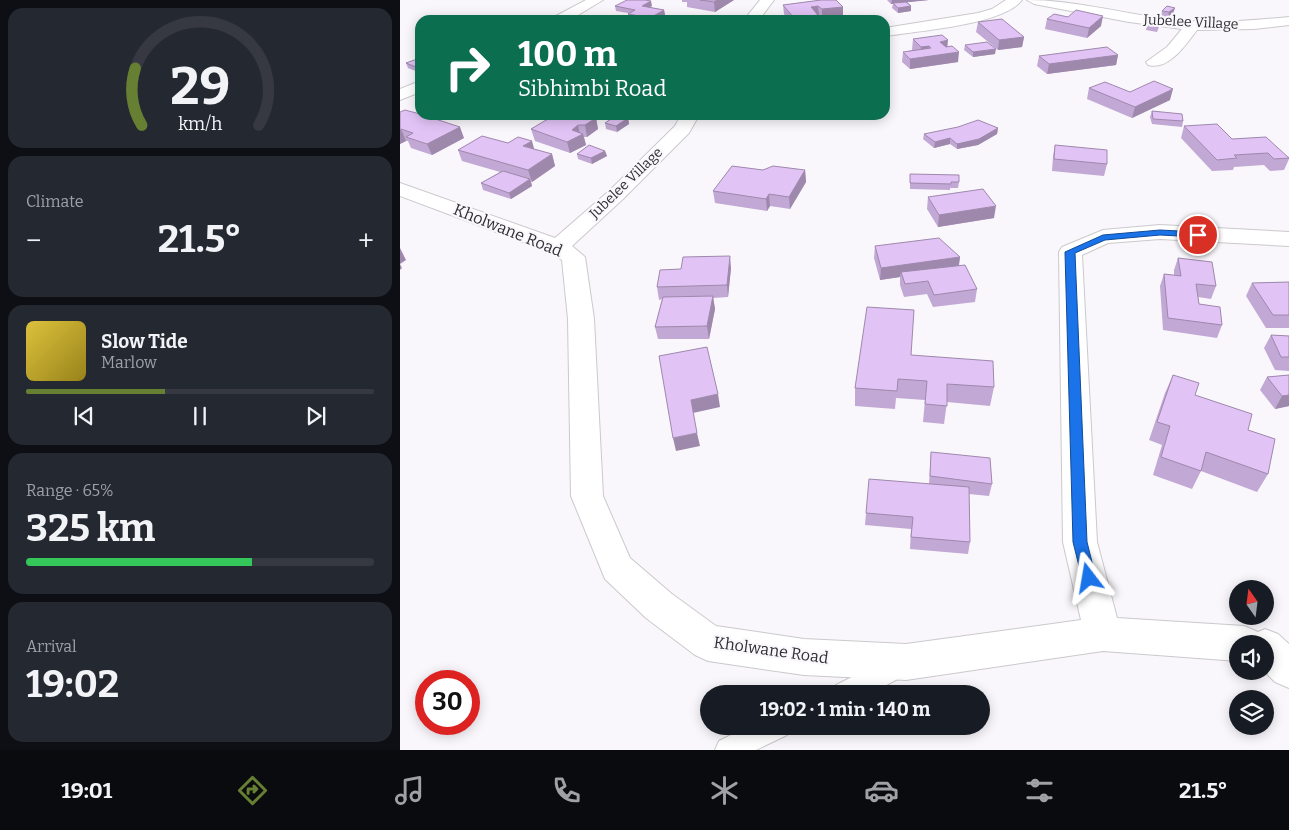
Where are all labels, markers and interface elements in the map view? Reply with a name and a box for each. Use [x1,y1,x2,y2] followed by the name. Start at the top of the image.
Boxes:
[1142,11,1239,33] street label: Jubelee Village
[518,33,617,75] text: 100 m
[435,35,500,100] icon: right
[170,55,230,118] text: 29
[518,75,666,102] text: Sibhimbi Road
[178,113,222,135] text: km/h
[585,144,666,223] street label: Jubelee Village
[26,192,84,211] text: Climate
[451,200,566,261] street label: Kholwane Road
[1177,214,1219,256] pin
[158,216,242,262] text: 21.5°
[1184,221,1212,249] icon: arrive
[26,224,41,257] text: −
[358,224,374,257] text: +
[101,330,188,353] text: Slow Tide
[101,353,157,372] text: Marlow
[70,402,98,430] icon: previous
[186,402,214,430] icon: pause
[302,402,330,430] icon: next
[26,481,114,500] text: Range · 65%
[26,505,155,551] text: 325 km
[1062,551,1114,603] position arrow
[1229,580,1274,625] north arrow
[1229,580,1274,735] map controls
[712,633,830,668] street label: Kholwane Road
[1229,635,1274,680] button: sound
[26,637,77,656] text: Arrival
[26,661,119,707] text: 19:02
[415,670,480,735] speed limit sign: 30
[1229,690,1274,735] button: layers
[760,698,930,721] text: 19:02 · 1 min · 140 m
[235,773,270,808] icon: directions
[392,773,427,808] icon: music
[549,773,584,808] icon: phone
[707,773,742,808] icon: climate
[864,773,899,808] icon: car
[1022,773,1057,808] icon: filters
[61,777,112,804] text: 19:01
[1179,777,1228,804] text: 21.5°

